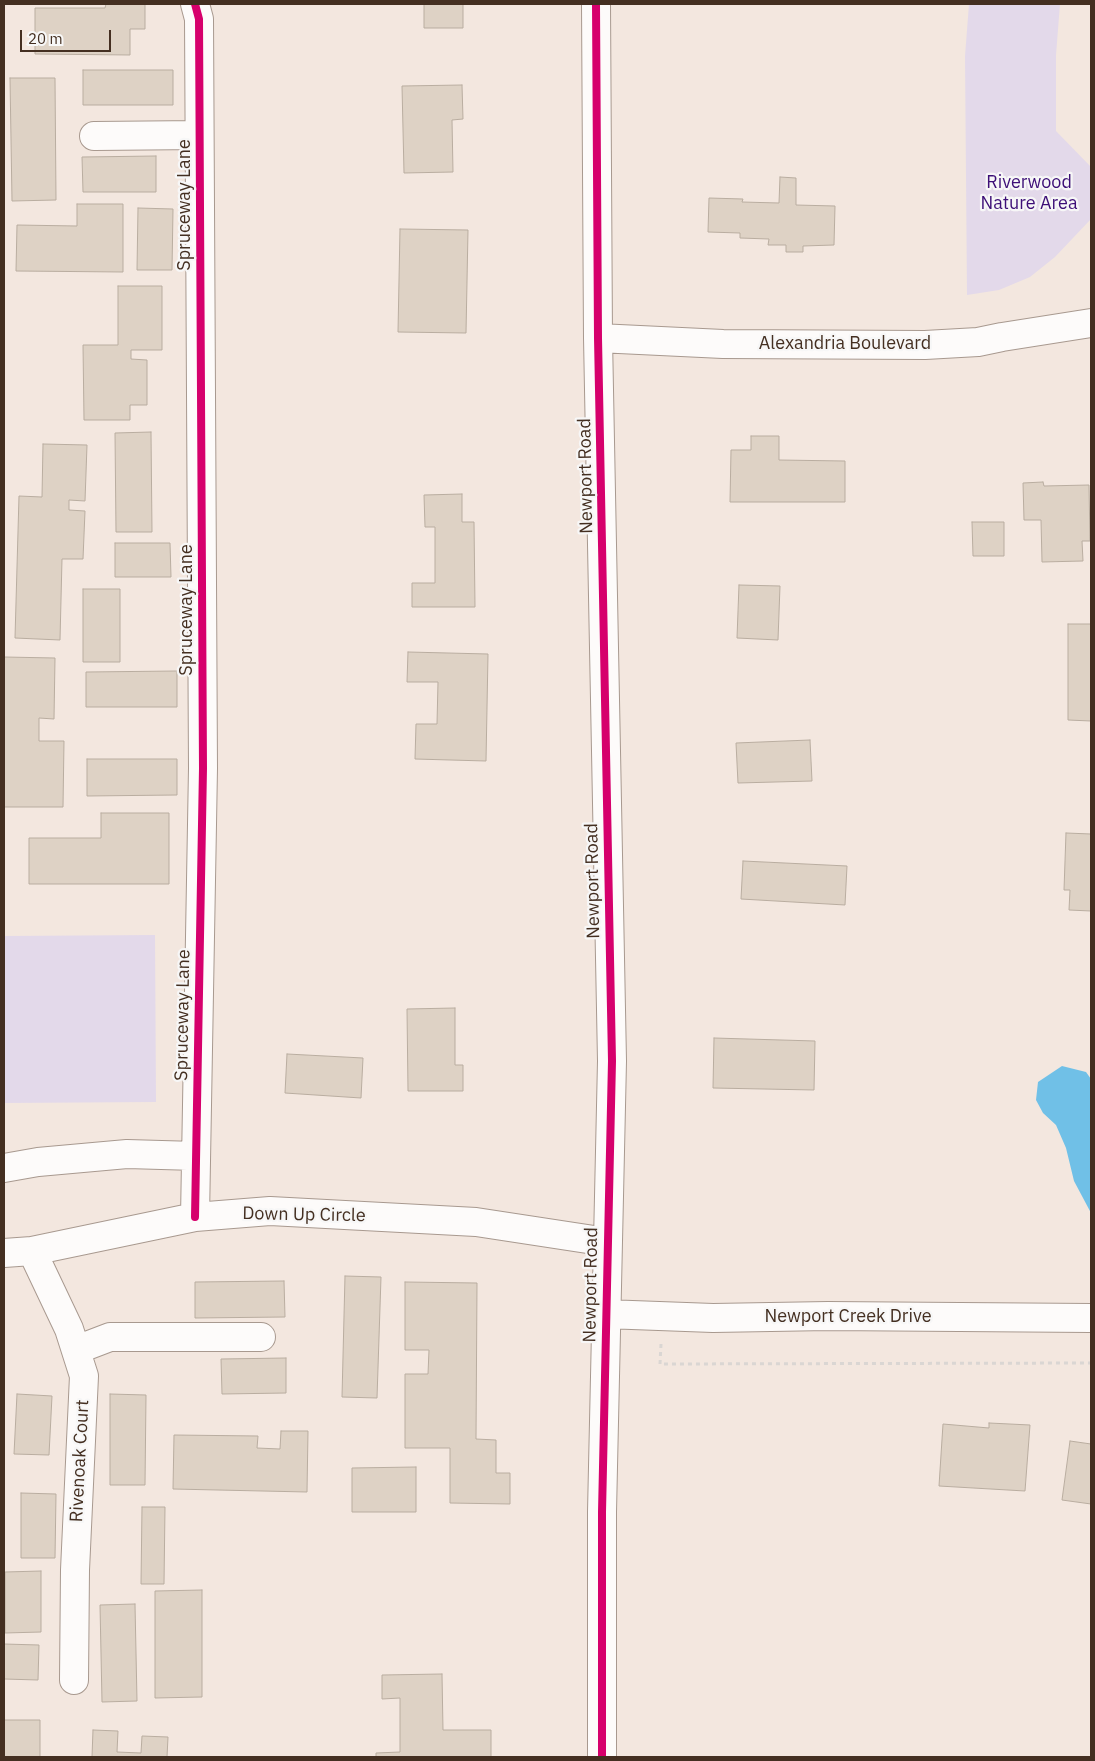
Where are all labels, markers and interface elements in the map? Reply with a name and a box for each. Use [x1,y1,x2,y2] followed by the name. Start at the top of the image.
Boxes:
[22,20,114,52] scale bar
[28,29,63,48] text: 20 m
[174,139,196,271] street label: Spruceway Lane
[980,172,1078,214] park label: Riverwood Nature Area
[759,333,931,355] street label: Alexandria Boulevard
[574,418,598,534] street label: Newport Road
[176,544,198,676] street label: Spruceway Lane
[581,823,605,939] street label: Newport Road
[171,949,195,1081] street label: Spruceway Lane
[242,1203,366,1227] street label: Down Up Circle
[579,1227,603,1343] street label: Newport Road
[764,1306,932,1328] street label: Newport Creek Drive
[66,1399,94,1523] street label: Rivenoak Court

